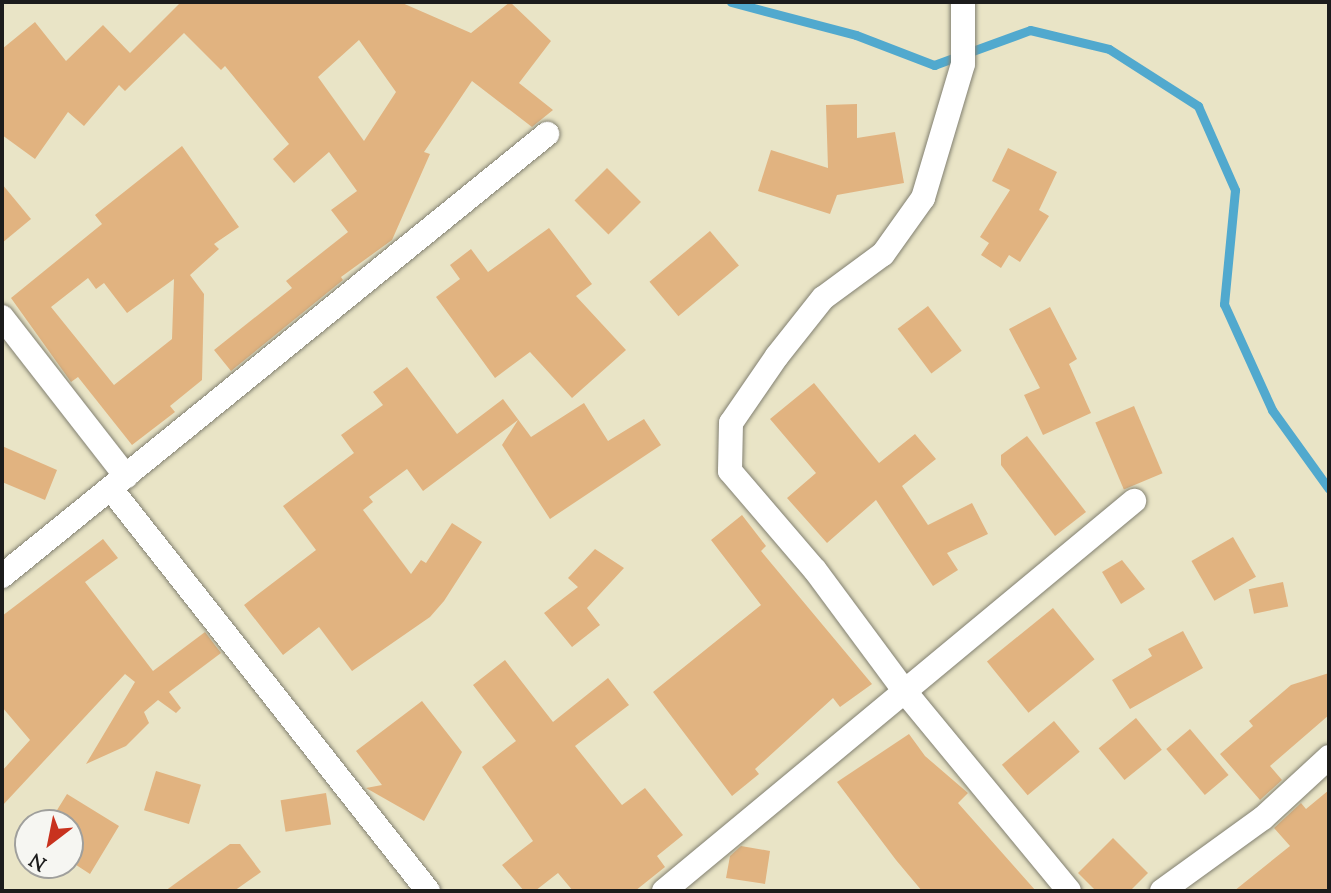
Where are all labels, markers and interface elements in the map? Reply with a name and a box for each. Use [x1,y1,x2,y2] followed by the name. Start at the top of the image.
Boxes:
[14,809,84,879] north arrow
[25,845,52,876] text: N

